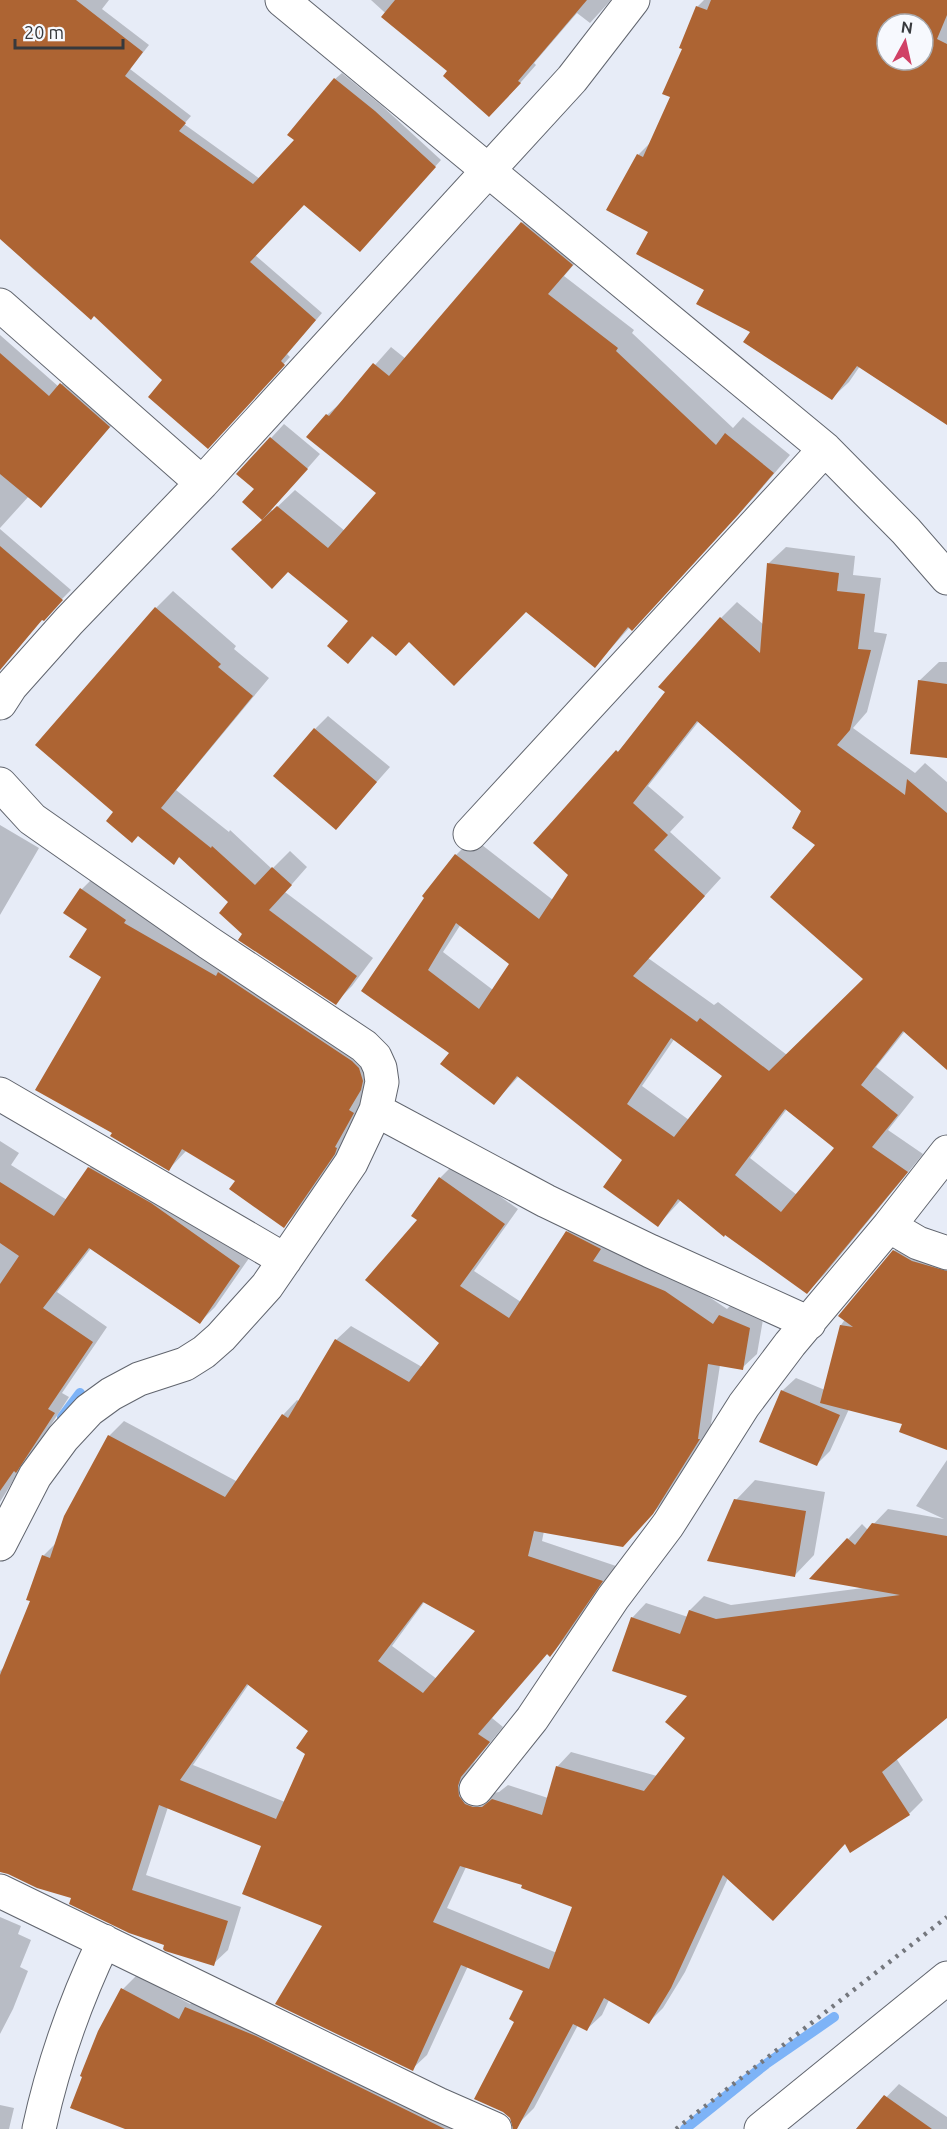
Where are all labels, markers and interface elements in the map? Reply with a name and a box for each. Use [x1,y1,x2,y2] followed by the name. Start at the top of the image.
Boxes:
[15,12,123,50] scale bar
[875,12,935,72] north arrow
[900,17,914,37] text: N
[24,22,64,42] text: 20 m

